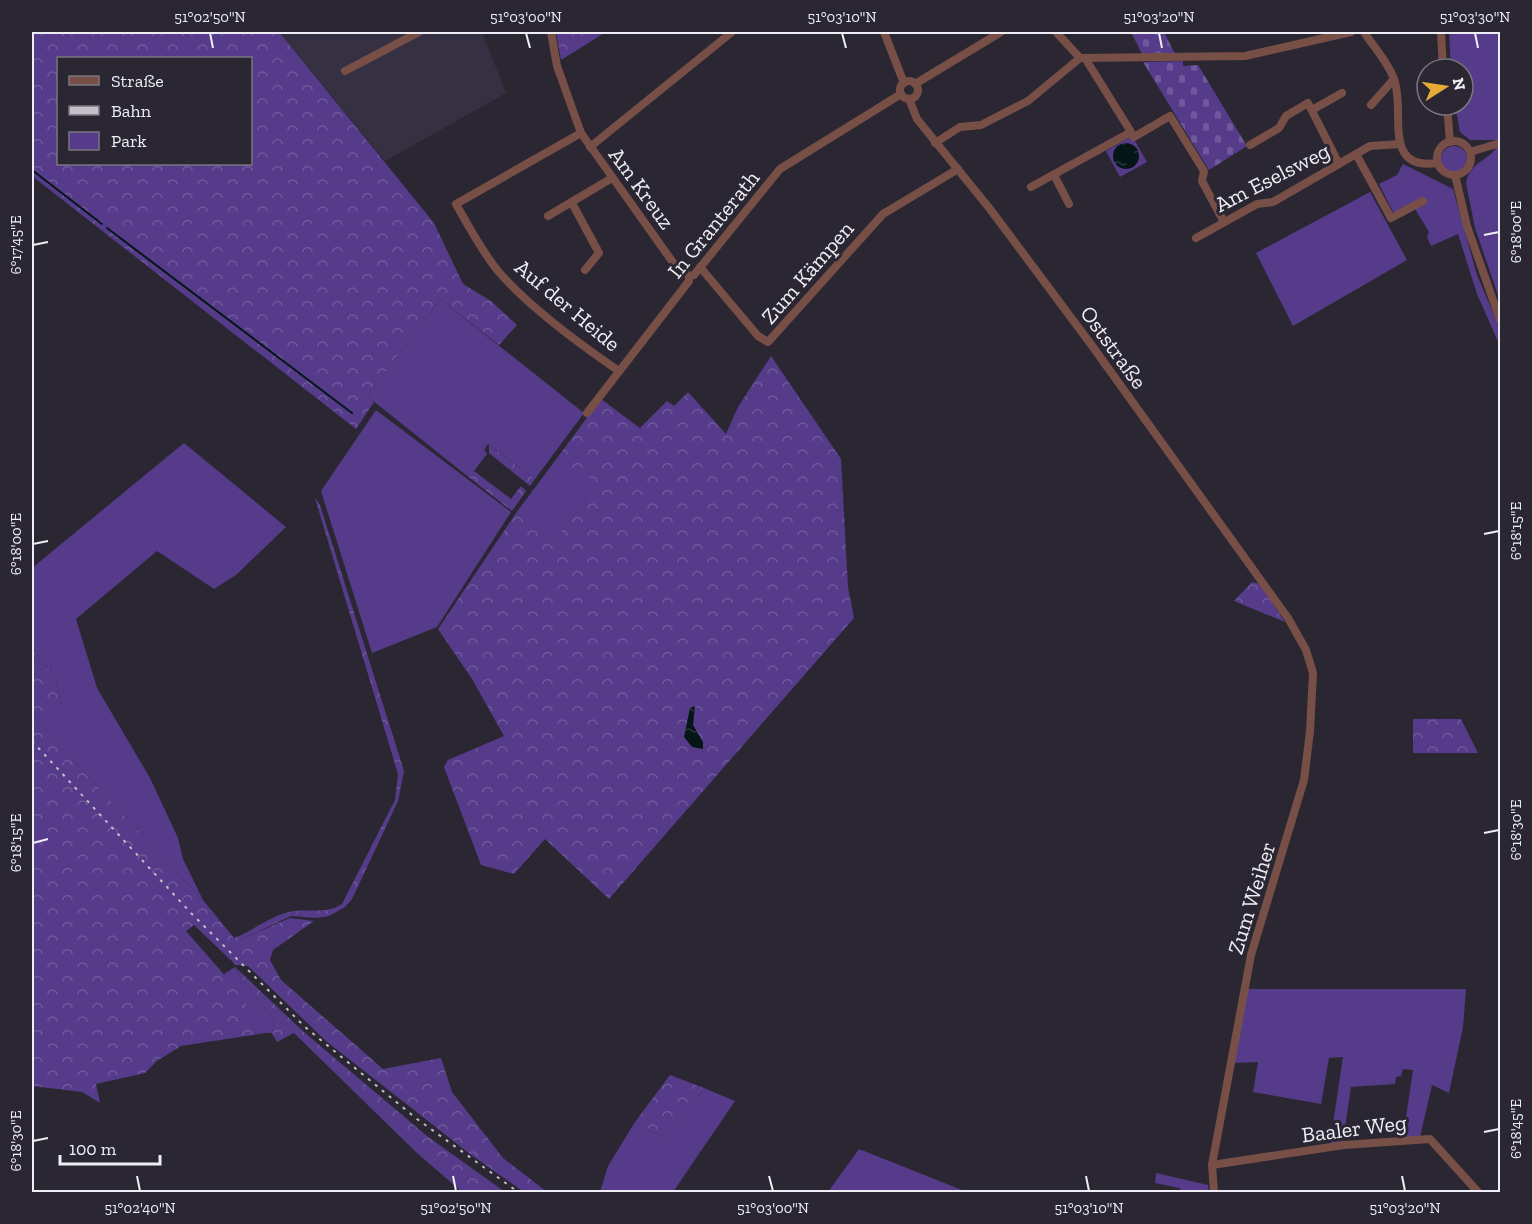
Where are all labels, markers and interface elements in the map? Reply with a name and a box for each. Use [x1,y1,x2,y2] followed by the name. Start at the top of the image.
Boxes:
[174,8,246,26] text: 51°02'50"N
[490,8,562,26] text: 51°03'00"N
[808,8,876,26] text: 51°03'10"N
[1124,8,1194,26] text: 51°03'20"N
[1440,8,1510,26] text: 51°03'30"N
[57,57,252,165] legend
[1415,57,1475,117] north arrow
[111,70,164,92] text: Straße
[1449,76,1470,92] text: N
[111,100,152,122] text: Bahn
[111,130,147,152] text: Park
[1210,137,1334,218] street label: Am Eselsweg
[603,142,680,234] street label: Am Kreuz
[662,164,766,284] street label: In Granterath
[1507,201,1525,263] text: 6°18'00"E
[7,215,25,274] text: 6°17'45"E
[755,215,860,329] street label: Zum Kämpen
[509,253,626,357] street label: Auf der Heide
[1074,300,1153,394] street label: Oststraße
[1507,502,1525,560] text: 6°18'15"E
[7,513,25,575] text: 6°18'00"E
[1507,799,1525,860] text: 6°18'30"E
[7,814,25,872] text: 6°18'15"E
[1222,839,1281,958] street label: Zum Weiher
[1507,1099,1525,1159] text: 6°18'45"E
[1300,1109,1408,1148] street label: Baaler Weg
[7,1110,25,1171] text: 6°18'30"E
[60,1128,160,1166] scale bar
[69,1138,117,1160] text: 100 m
[104,1199,176,1217] text: 51°02'40"N
[420,1199,492,1217] text: 51°02'50"N
[737,1199,809,1217] text: 51°03'00"N
[1055,1199,1123,1217] text: 51°03'10"N
[1370,1199,1440,1217] text: 51°03'20"N

